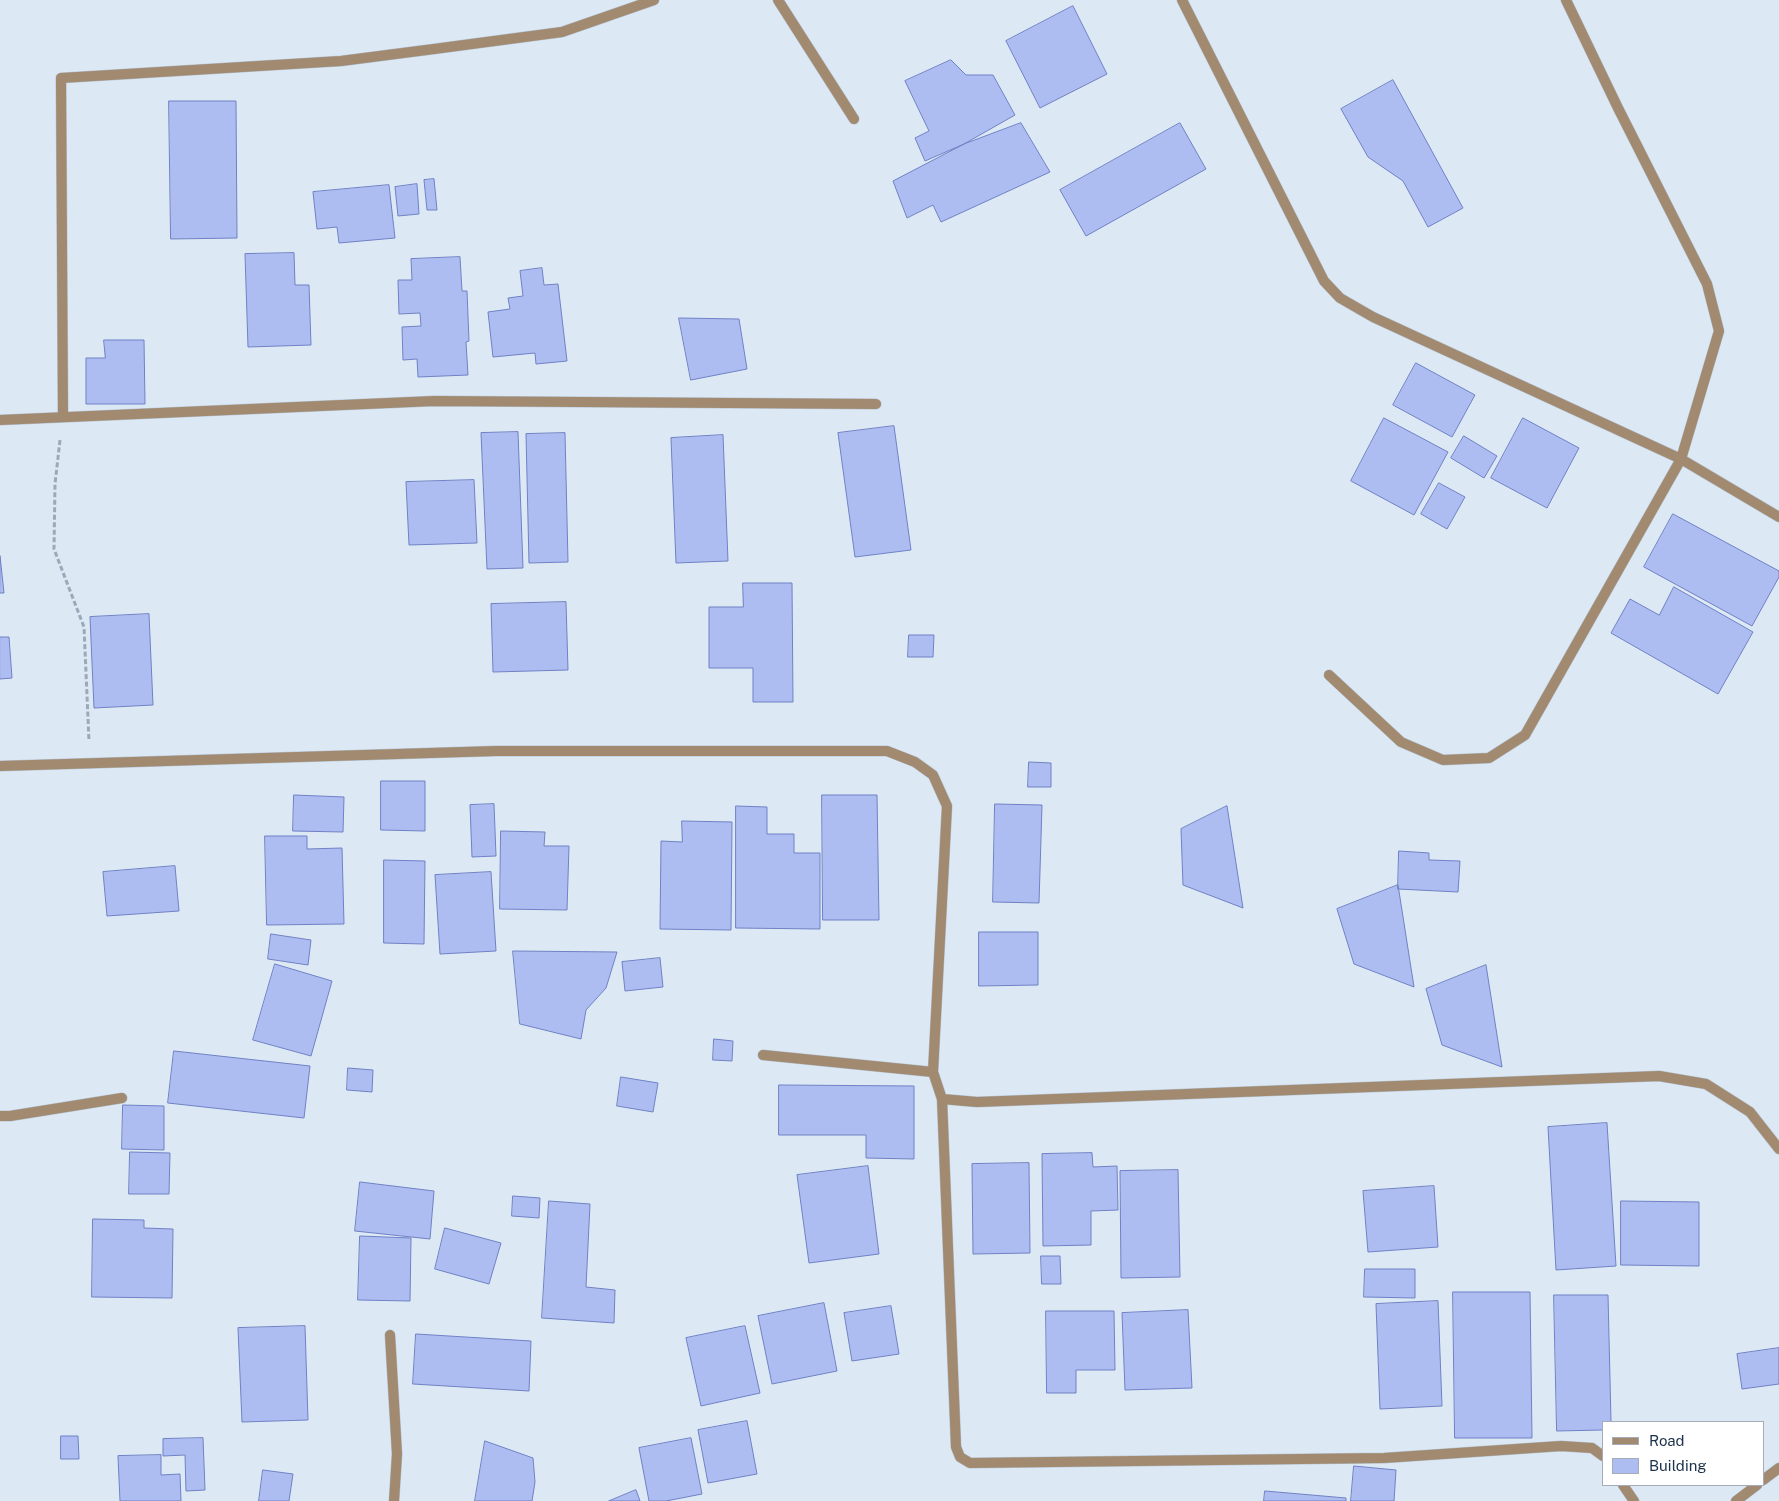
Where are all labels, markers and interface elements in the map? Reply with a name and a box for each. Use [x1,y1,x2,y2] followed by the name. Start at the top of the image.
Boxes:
[1602,1421,1764,1486] legend
[1649,1432,1685,1449] text: Road
[1649,1457,1707,1474] text: Building

